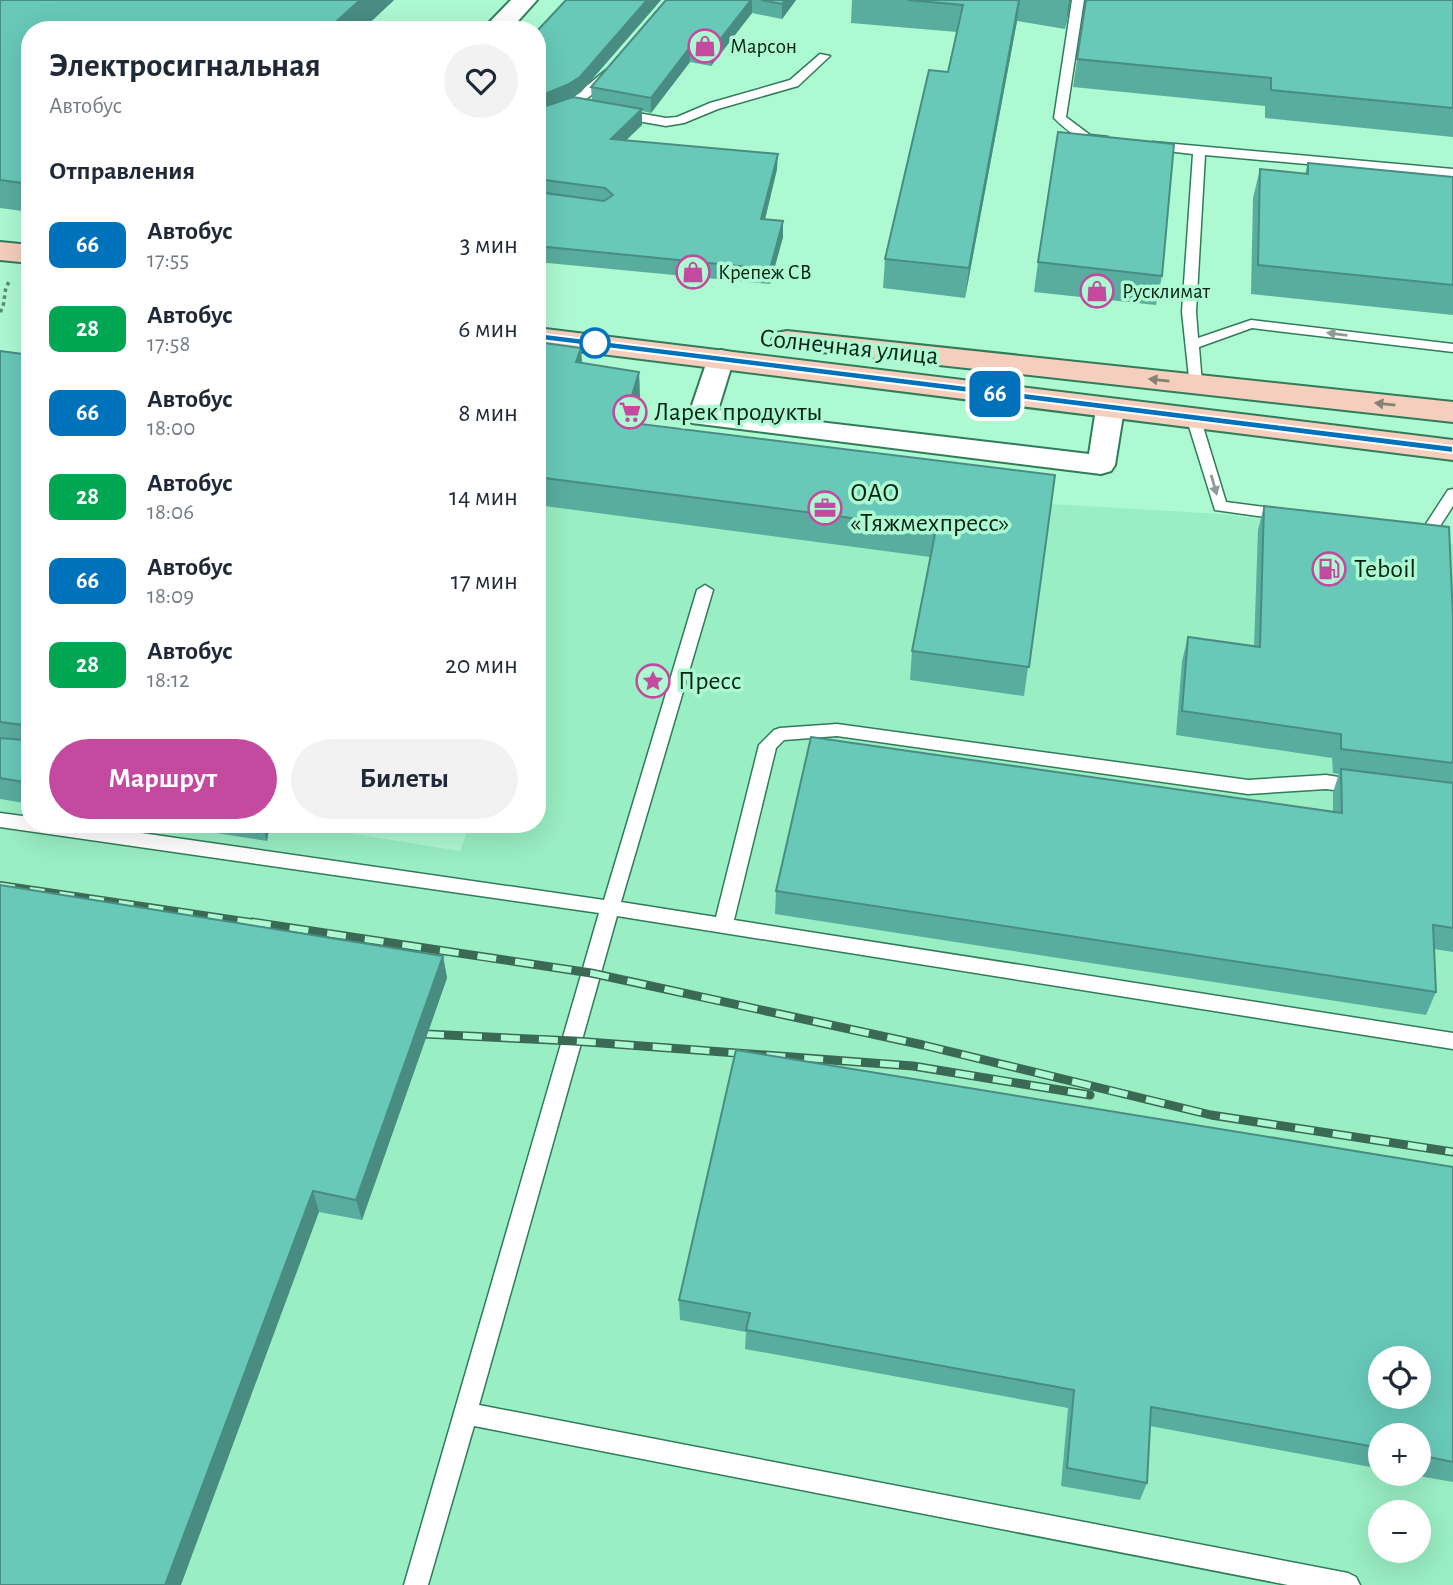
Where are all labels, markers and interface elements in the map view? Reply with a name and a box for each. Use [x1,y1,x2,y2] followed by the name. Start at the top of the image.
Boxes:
[686,27,724,65] shop icon: Марсон
[730,36,797,57] place label: Марсон
[444,44,518,118] button: heart
[49,50,321,83] text: Электросигнальная
[49,95,122,118] text: Автобус
[49,158,195,184] text: Отправления
[147,218,233,244] text: Автобус
[460,232,518,258] text: 3 мин
[76,233,99,257] text: 66
[147,249,189,272] text: 17:55
[674,253,712,291] shop icon: Крепеж СВ
[718,262,812,283] place label: Крепеж СВ
[1078,272,1116,310] shop icon: Русклимат
[1122,281,1211,302] place label: Русклимат
[147,302,233,328] text: Автобус
[458,316,518,342] text: 6 мин
[76,317,99,341] text: 28
[758,325,940,369] street label: Солнечная улица
[580,328,610,358] unlabelled marker
[1325,329,1347,340] one-way arrow
[147,333,190,356] text: 17:58
[964,371,1026,417] line badge: 66
[1148,374,1170,385] one-way arrow
[983,382,1007,406] text: 66
[147,386,233,412] text: Автобус
[611,393,649,431] supermarket icon: Ларек продукты
[654,399,823,425] place label: Ларек продукты
[1374,399,1396,410] one-way arrow
[458,400,518,426] text: 8 мин
[76,401,99,425] text: 66
[147,417,195,440] text: 18:00
[147,470,233,496] text: Автобус
[1209,475,1219,496] one-way arrow
[850,480,1009,536] place label: ОАО «Тяжмехпресс»
[449,484,518,510] text: 14 мин
[76,485,99,509] text: 28
[806,489,844,527] office icon: ОАО «Тяжмехпресс»
[147,501,194,524] text: 18:06
[1310,550,1348,588] fuel station icon: Teboil
[147,554,233,580] text: Автобус
[1354,556,1416,582] place label: Teboil
[451,568,518,594] text: 17 мин
[76,569,99,593] text: 66
[147,585,194,608] text: 18:09
[147,638,233,664] text: Автобус
[445,652,518,678] text: 20 мин
[76,653,99,677] text: 28
[634,662,672,700] place icon: Пресс
[678,668,741,694] place label: Пресс
[147,669,189,692] text: 18:12
[49,739,277,819] button: Маршрут
[291,739,518,819] button: Билеты
[1368,1346,1431,1563] map controls
[1368,1346,1431,1409] button: locate
[1368,1423,1431,1486] button: +
[1368,1500,1431,1563] button: −

